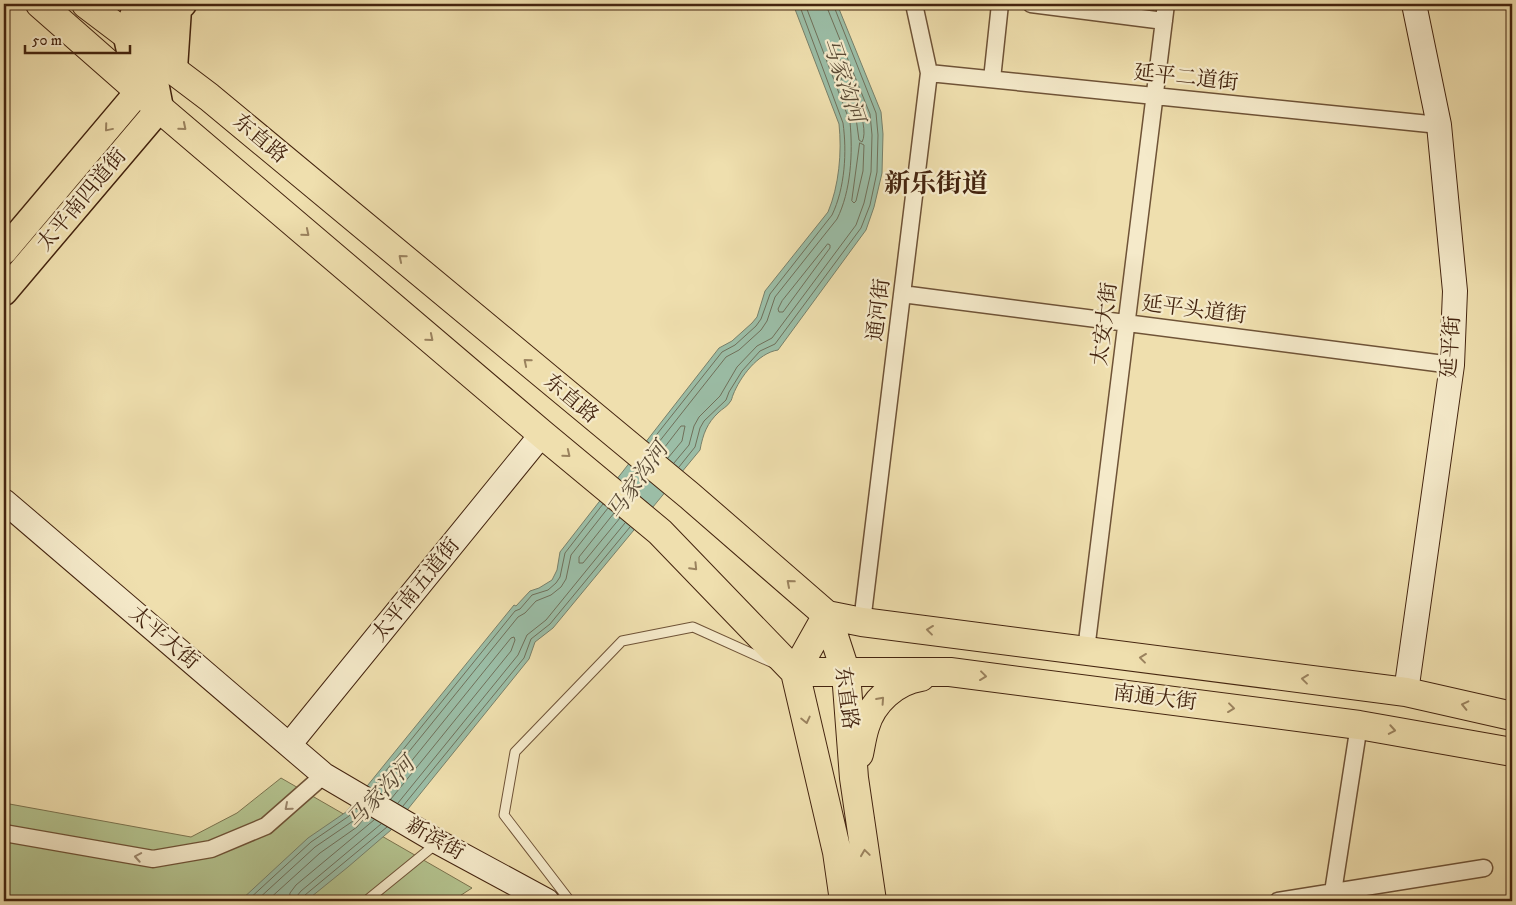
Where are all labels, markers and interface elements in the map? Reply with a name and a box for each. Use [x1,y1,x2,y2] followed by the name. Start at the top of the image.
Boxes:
[25,22,130,54] scale bar
[32,31,62,50] text: 50 m
[816,34,871,130] water label: 马家沟河
[1132,60,1240,96] street label: 延平二道街
[228,109,292,169] street label: 东直路
[177,122,186,131] one-way arrow
[105,123,114,132] one-way arrow
[32,143,132,257] street label: 太平南四道街
[884,168,988,201] district label: 新乐街道
[301,227,310,236] one-way arrow
[398,254,407,263] one-way arrow
[862,277,896,343] street label: 通河街
[1087,281,1123,367] street label: 太安大街
[1140,291,1248,329] street label: 延平头道街
[1436,315,1466,379] street label: 延平街
[424,333,433,342] one-way arrow
[523,358,532,367] one-way arrow
[539,369,603,429] street label: 东直路
[602,434,677,525] water label: 马家沟河
[561,449,570,457] one-way arrow
[366,533,466,647] street label: 太平南五道街
[688,562,697,571] one-way arrow
[786,580,795,589] one-way arrow
[124,601,204,675] street label: 太平大街
[926,625,934,636] one-way arrow
[1139,653,1147,664] one-way arrow
[829,665,863,731] street label: 东直路
[979,670,987,681] one-way arrow
[1300,674,1309,684] one-way arrow
[1112,680,1198,716] street label: 南通大街
[875,696,884,705] one-way arrow
[1460,700,1469,711] one-way arrow
[1227,702,1235,713] one-way arrow
[800,715,811,724] one-way arrow
[1388,725,1396,735] one-way arrow
[341,749,424,834] water label: 马家沟河
[284,801,293,810] one-way arrow
[401,812,469,866] street label: 新滨街
[860,849,871,857] one-way arrow
[134,852,142,862] one-way arrow

